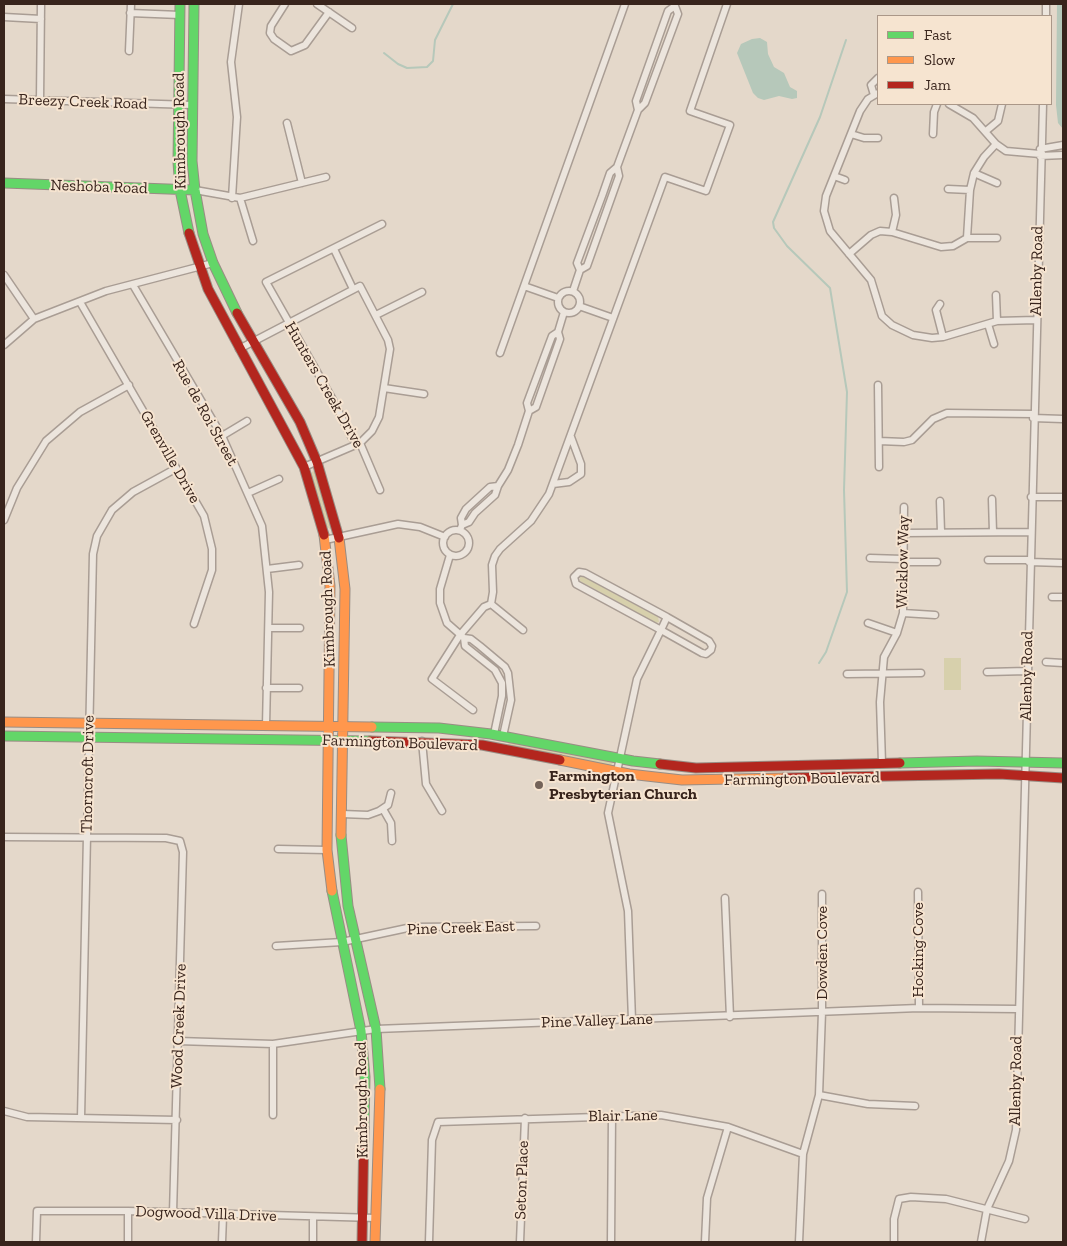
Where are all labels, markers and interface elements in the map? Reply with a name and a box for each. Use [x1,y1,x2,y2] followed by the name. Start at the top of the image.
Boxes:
[877,15,1052,105] legend
[924,26,952,44] text: Fast
[924,51,955,69] text: Slow
[169,72,191,190] street label: Kimbrough Road
[924,76,951,94] text: Jam
[18,90,148,114] street label: Breezy Creek Road
[50,176,148,198] street label: Neshoba Road
[1027,226,1047,316] street label: Allenby Road
[280,319,368,451] street label: Hunters Creek Drive
[168,357,242,469] street label: Rue de Roi Street
[136,407,204,507] street label: Grenville Drive
[893,515,913,609] street label: Wicklow Way
[316,550,340,668] street label: Kimbrough Road
[1017,631,1037,721] street label: Allenby Road
[77,715,99,833] street label: Thorncroft Drive
[322,731,478,755] street label: Farmington Boulevard
[549,766,697,804] place label: Farmington Presbyterian Church
[724,768,880,790] street label: Farmington Boulevard
[533,779,545,791] marker: Farmington Presbyterian Church
[908,902,928,998] street label: Hocking Cove
[812,906,832,1000] street label: Dowden Cove
[407,917,515,939] street label: Pine Creek East
[167,963,191,1089] street label: Wood Creek Drive
[541,1009,653,1033] street label: Pine Valley Lane
[1006,1036,1026,1126] street label: Allenby Road
[351,1041,373,1159] street label: Kimbrough Road
[588,1106,658,1126] street label: Blair Lane
[511,1140,533,1220] street label: Seton Place
[135,1202,277,1226] street label: Dogwood Villa Drive

